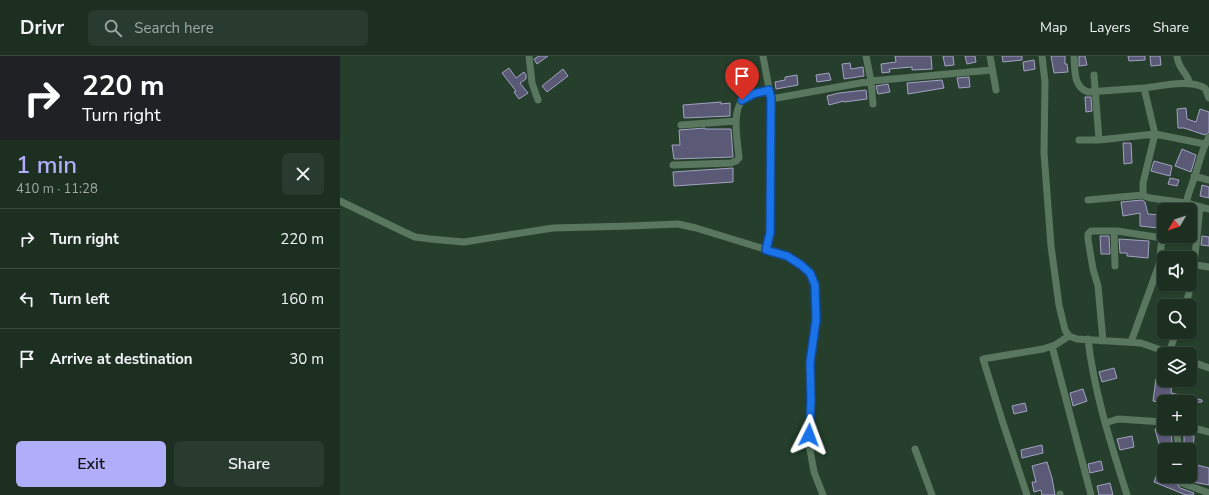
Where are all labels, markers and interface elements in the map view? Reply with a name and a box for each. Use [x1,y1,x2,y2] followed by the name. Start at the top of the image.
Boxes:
[88,10,368,46] search box
[20,15,64,41] text: Drivr
[102,17,124,39] icon: search
[134,18,214,38] text: Search here
[1040,18,1067,37] text: Map
[1089,18,1131,37] text: Layers
[1153,18,1189,37] text: Share
[725,59,759,100] pin
[731,65,753,87] icon: arrive
[82,67,165,105] text: 220 m
[16,72,68,124] icon: right
[82,103,161,127] text: Turn right
[16,149,77,181] text: 1 min
[282,153,324,195] button: close
[16,180,98,198] text: 410 m · 11:28
[1157,203,1197,243] north arrow
[1157,203,1197,483] map controls
[16,228,38,250] icon: right
[50,229,119,249] text: Turn right
[280,229,324,249] text: 220 m
[1157,251,1197,291] button: sound
[16,288,38,310] icon: left
[50,289,109,309] text: Turn left
[280,289,324,309] text: 160 m
[1157,299,1197,339] button: search
[1157,347,1197,387] button: layers
[16,348,38,370] icon: arrive
[50,349,193,369] text: Arrive at destination
[289,349,324,369] text: 30 m
[1157,395,1197,435] button: +
[788,414,830,456] position arrow
[16,441,166,487] button: Exit
[174,441,324,487] button: Share
[1157,443,1197,483] button: −

